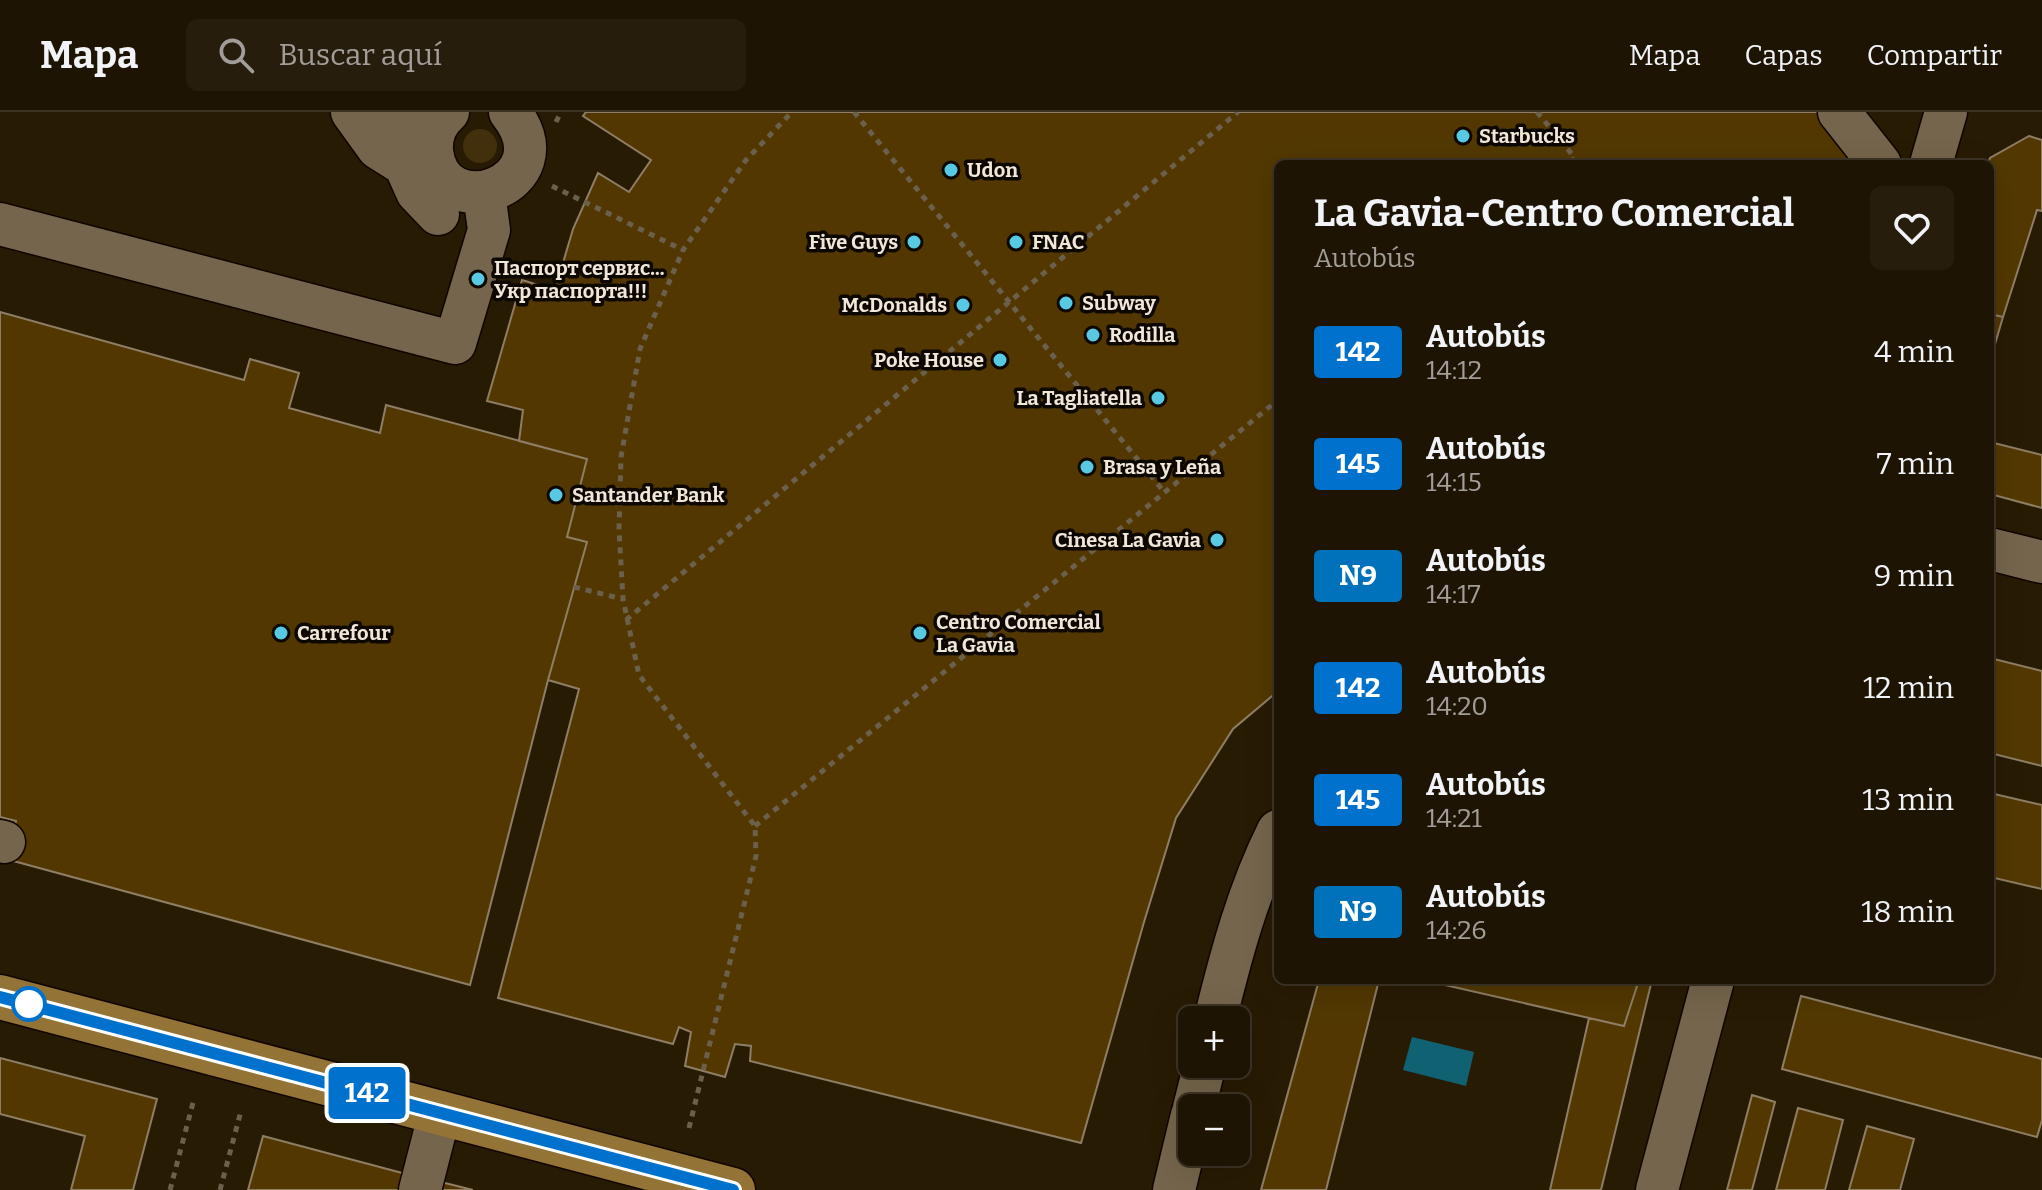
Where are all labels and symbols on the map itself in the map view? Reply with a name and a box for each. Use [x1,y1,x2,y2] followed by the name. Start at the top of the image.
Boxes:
[1479,124,1575,148] place label: Starbucks
[1454,127,1472,145] marker: Starbucks
[967,158,1018,182] place label: Udon
[942,161,960,179] marker: Udon
[809,230,898,254] place label: Five Guys
[1032,230,1084,254] place label: FNAC
[905,233,923,251] marker: Five Guys
[1007,233,1025,251] marker: FNAC
[494,256,664,303] place label: Паспорт сервис... Укр паспорта!!!
[469,270,487,288] marker: Паспорт сервис... Укр паспорта!!!
[1082,291,1157,315] place label: Subway
[841,293,947,317] place label: McDonalds
[1057,294,1075,312] marker: Subway
[954,296,972,314] marker: McDonalds
[1109,323,1175,347] place label: Rodilla
[1084,326,1102,344] marker: Rodilla
[874,348,984,372] place label: Poke House
[991,351,1009,369] marker: Poke House
[1016,386,1142,410] place label: La Tagliatella
[1149,389,1167,407] marker: La Tagliatella
[1103,455,1221,479] place label: Brasa y Leña
[1078,458,1096,476] marker: Brasa y Leña
[572,483,724,507] place label: Santander Bank
[547,486,565,504] marker: Santander Bank
[1055,528,1201,552] place label: Cinesa La Gavia
[1208,531,1226,549] marker: Cinesa La Gavia
[936,610,1101,657] place label: Centro Comercial La Gavia
[297,621,391,645] place label: Carrefour
[272,624,290,642] marker: Carrefour
[911,624,929,642] marker: Centro Comercial La Gavia
[12,987,46,1021] unlabelled marker
[321,1067,413,1119] line badge: 142

